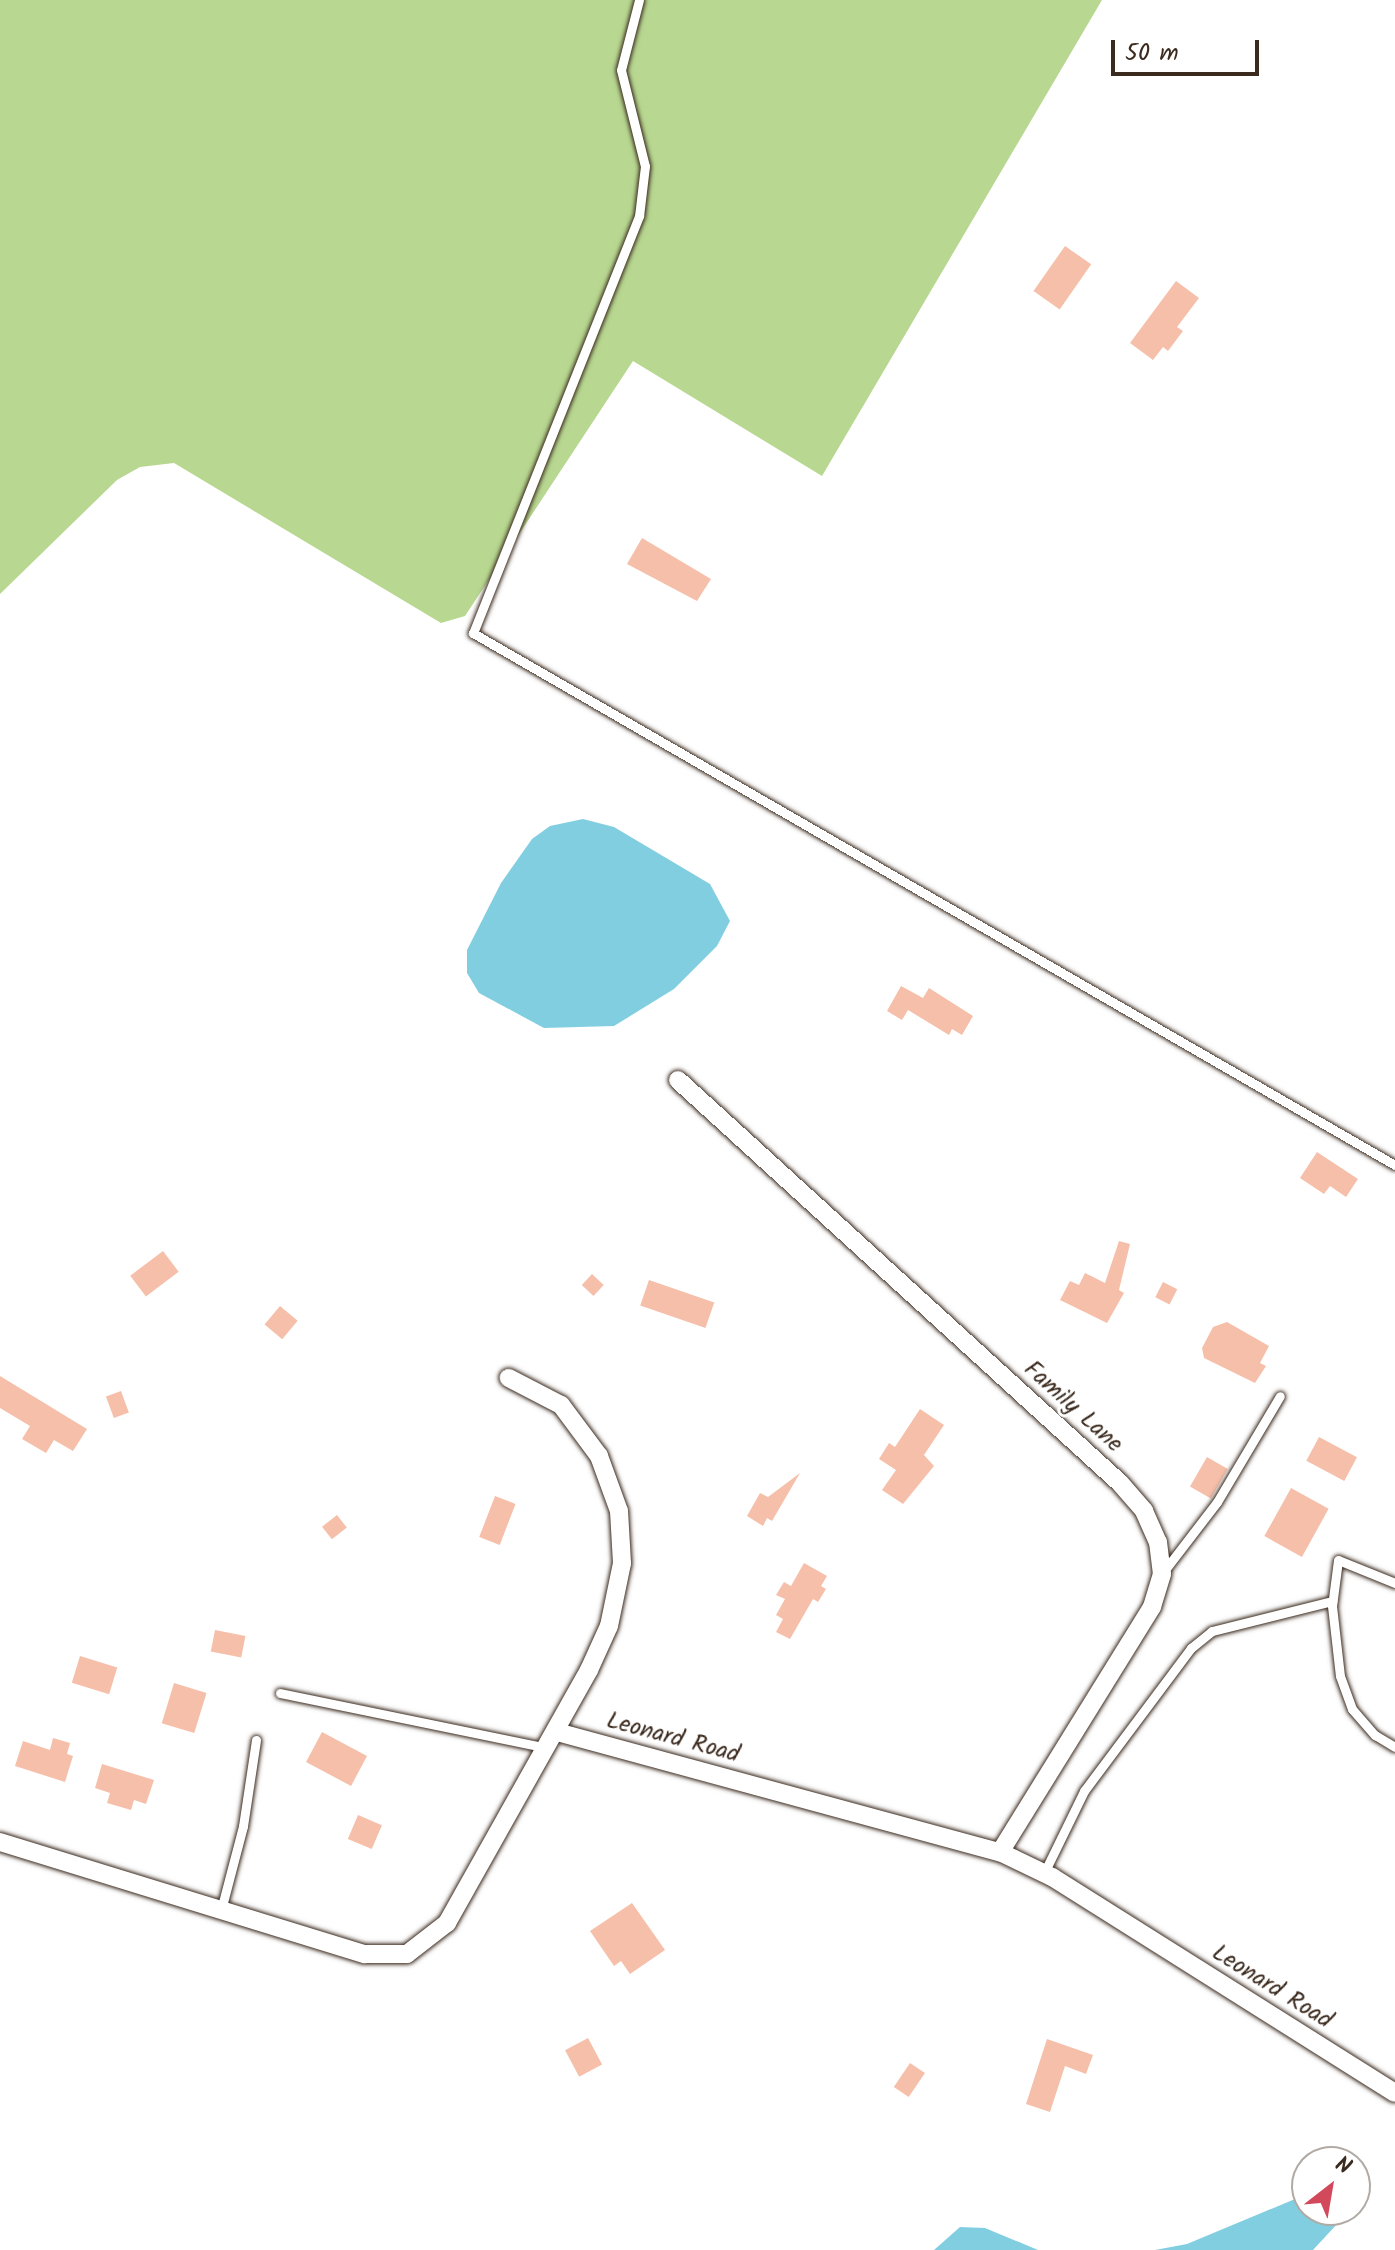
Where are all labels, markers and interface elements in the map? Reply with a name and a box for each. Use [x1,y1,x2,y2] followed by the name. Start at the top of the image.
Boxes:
[1115,24,1263,74] scale bar
[1125,34,1179,73] text: 50 m
[1018,1355,1128,1459] street label: Family Lane
[603,1706,743,1770] street label: Leonard Road
[1206,1939,1338,2035] street label: Leonard Road
[1291,2146,1371,2226] north arrow
[1328,2148,1358,2185] text: N

